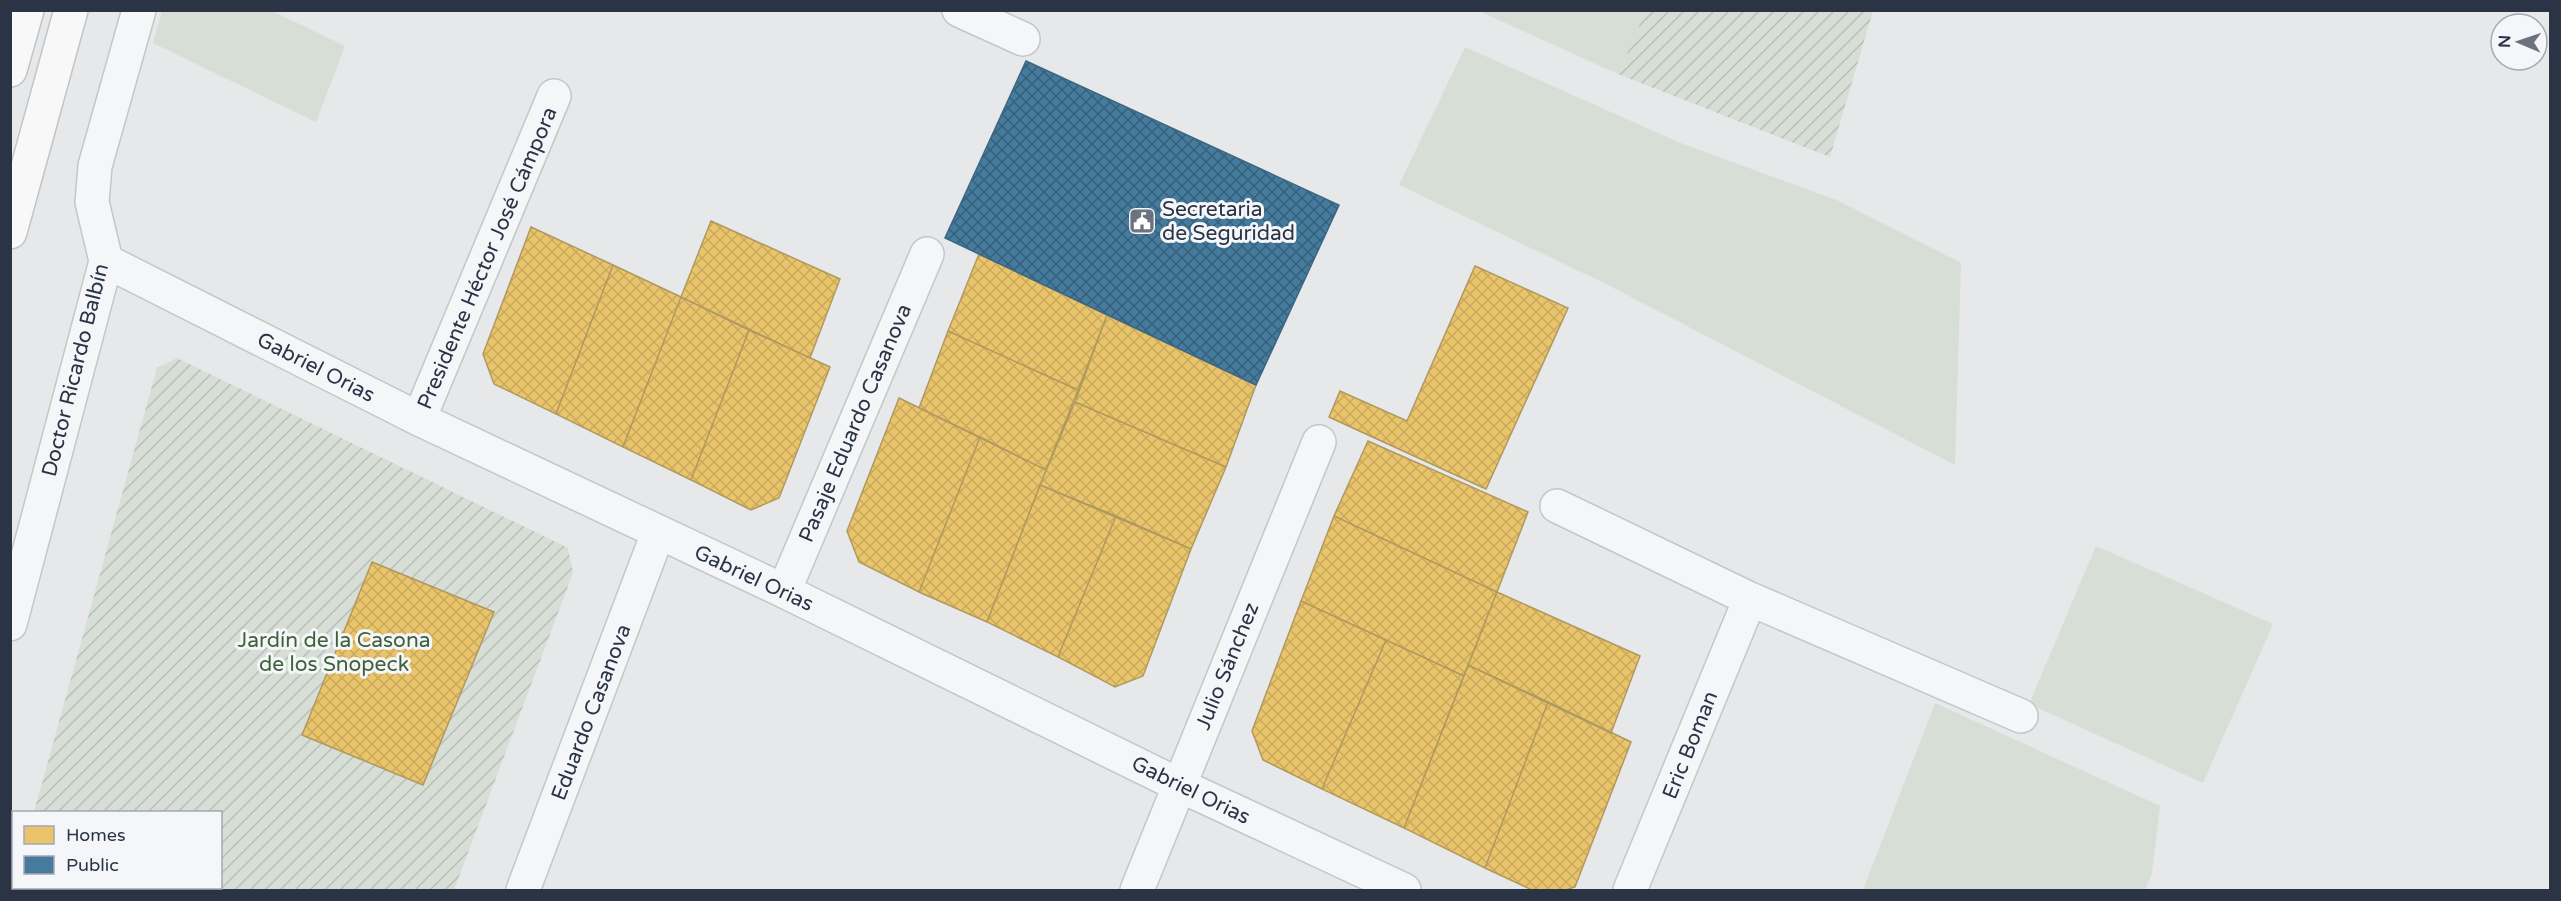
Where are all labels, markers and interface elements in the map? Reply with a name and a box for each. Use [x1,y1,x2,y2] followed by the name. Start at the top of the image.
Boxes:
[2489,12,2549,72] north arrow
[2495,35,2515,48] text: N
[412,103,563,413] street label: Presidente Héctor José Cámpora
[1162,197,1295,246] place label: Secretaria de Seguridad
[1127,206,1157,236] public building icon: Secretaria de Seguridad
[37,261,114,479] street label: Doctor Ricardo Balbín
[794,300,917,546] street label: Pasaje Eduardo Casanova
[253,327,379,408] street label: Gabriel Orias
[690,540,817,617] street label: Gabriel Orias
[1191,599,1264,734] street label: Julio Sánchez
[546,621,637,804] street label: Eduardo Casanova
[238,628,430,677] park label: Jardín de la Casona de los Snopeck
[1657,688,1723,803] street label: Eric Boman
[1127,751,1254,830] street label: Gabriel Orias
[12,811,222,889] legend
[66,824,126,846] text: Homes
[66,854,119,876] text: Public

